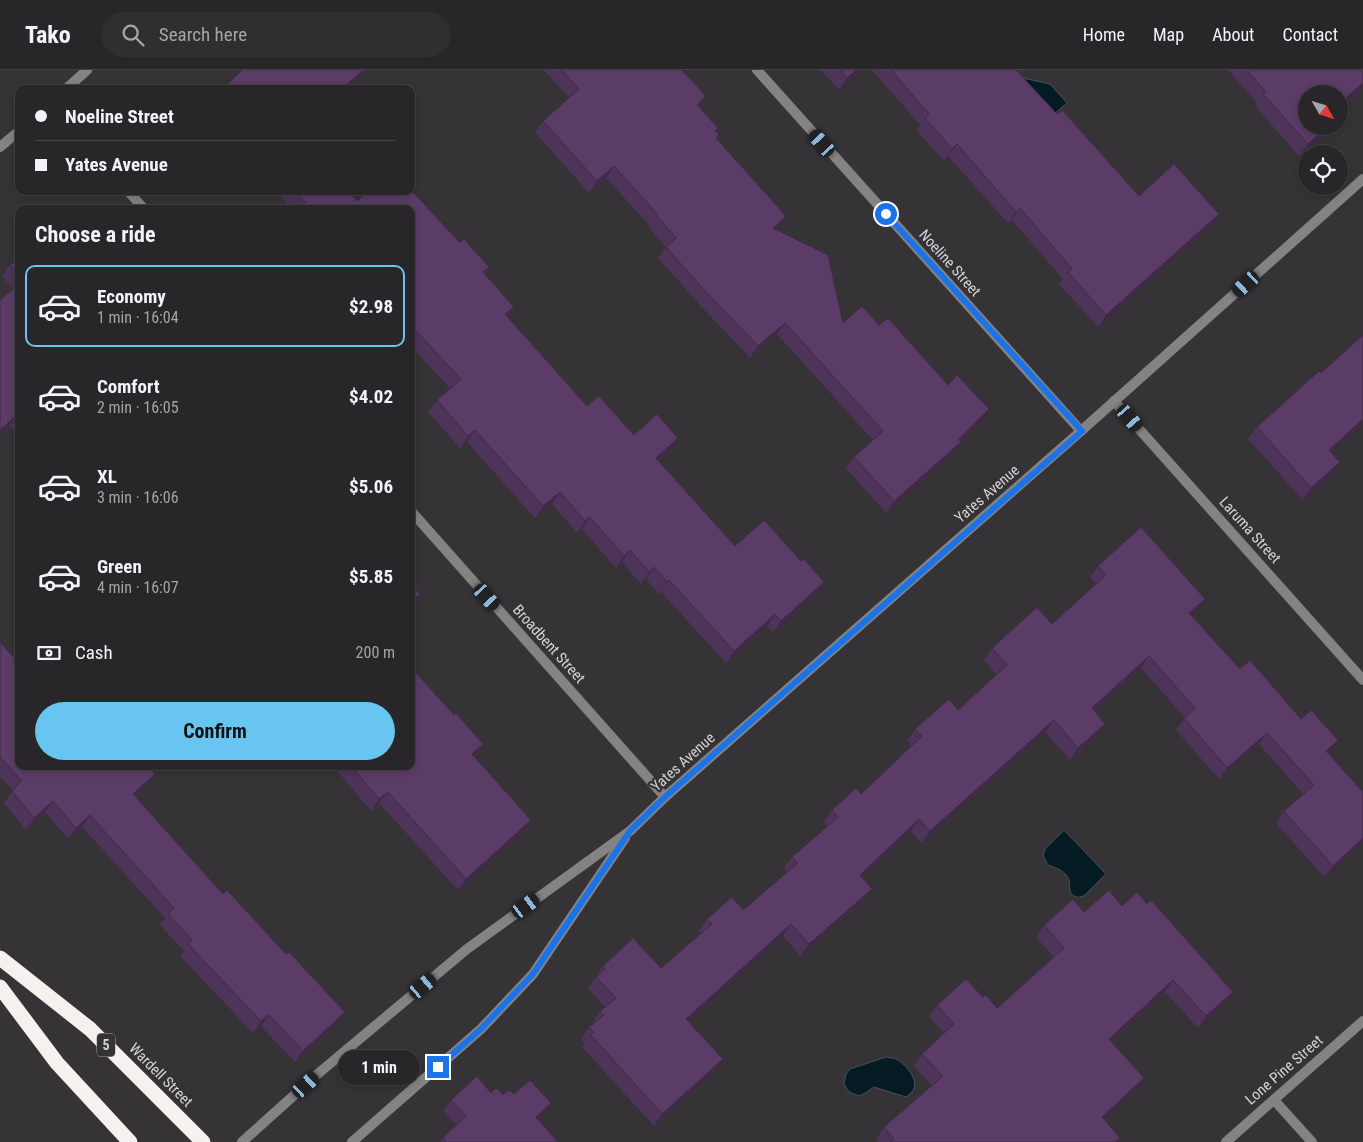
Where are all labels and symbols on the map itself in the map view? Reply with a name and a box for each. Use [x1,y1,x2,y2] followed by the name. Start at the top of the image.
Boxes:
[1298,85,1348,135] north arrow
[806,127,837,159] car
[875,203,897,225] route start
[915,226,985,300] street label: Noeline Street
[1229,268,1262,300] car
[1114,402,1145,434] car
[951,461,1023,527] street label: Yates Avenue
[1215,493,1285,567] street label: Laruma Street
[471,581,502,613] car
[509,601,589,687] street label: Broadbent Street
[647,729,719,795] street label: Yates Avenue
[509,891,542,921] car
[406,971,439,1001] car
[1241,1031,1327,1109] street label: Lone Pine Street
[97,1034,115,1056] road number: 5
[125,1039,197,1111] street label: Wardell Street
[338,1050,420,1084] callout: 1 min
[427,1056,449,1078] route end
[289,1069,322,1101] car

